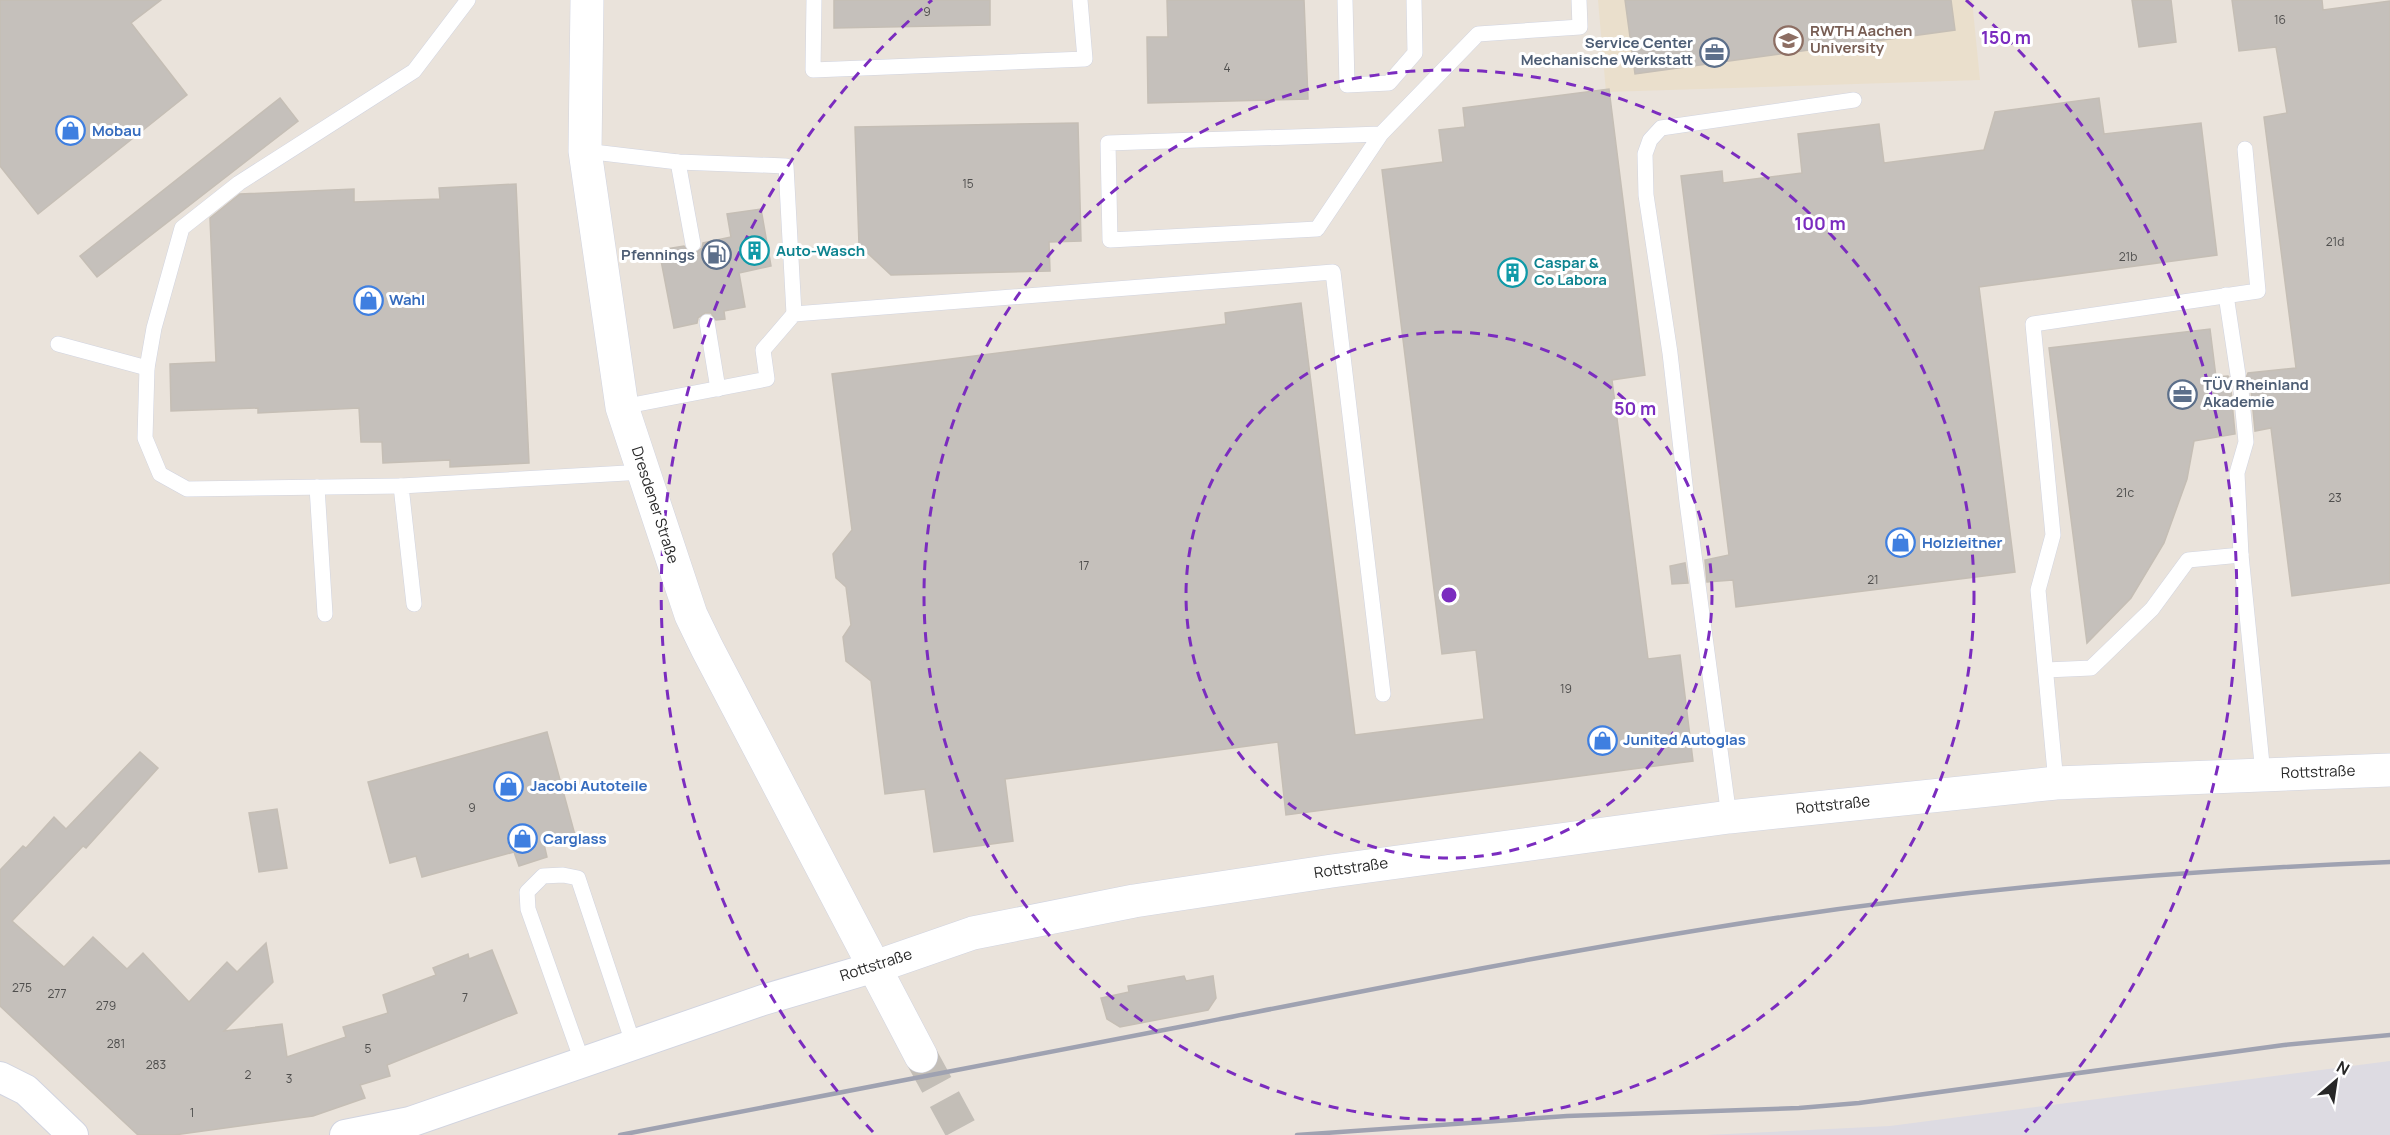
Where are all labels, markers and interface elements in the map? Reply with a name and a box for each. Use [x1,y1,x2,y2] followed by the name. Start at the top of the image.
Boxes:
[923,3,931,20] house number: 9
[2274,11,2286,28] house number: 16
[1810,20,1912,58] place label: RWTH Aachen University
[1773,24,1805,56] school or university icon: RWTH Aachen University
[1981,25,2031,49] text: 150 m
[1521,32,1693,70] place label: Service Center Mechanische Werkstatt
[1698,36,1730,68] office icon: Service Center Mechanische Werkstatt
[1223,59,1231,76] house number: 4
[55,115,87,147] shop icon: Mobau
[92,120,141,141] place label: Mobau
[962,175,974,192] house number: 15
[1794,211,1846,235] text: 100 m
[2326,233,2344,250] house number: 21d
[739,235,771,267] building icon: Auto-Wasch
[700,239,732,271] fuel station icon: Pfennings
[776,240,865,261] place label: Auto-Wasch
[621,244,695,265] place label: Pfennings
[2119,248,2137,265] house number: 21b
[1534,252,1607,290] place label: Caspar & Co Labora
[1497,256,1529,288] building icon: Caspar & Co Labora
[352,284,384,316] shop icon: Wahl
[389,289,425,310] place label: Wahl
[2203,374,2309,412] place label: TÜV Rheinland Akademie
[2166,378,2198,410] office icon: TÜV Rheinland Akademie
[1614,396,1656,420] text: 50 m
[627,444,684,566] street label: Dresdener Straße
[2116,484,2134,501] house number: 21c
[2328,489,2342,506] house number: 23
[1885,527,1917,559] shop icon: Holzleitner
[1922,532,2003,553] place label: Holzleitner
[1079,557,1089,574] house number: 17
[1867,571,1879,588] house number: 21
[1439,585,1459,605] centre of rings
[1560,680,1572,697] house number: 19
[1586,724,1618,756] shop icon: Junited Autoglas
[1623,729,1746,750] place label: Junited Autoglas
[2280,760,2356,783] street label: Rottstraße
[493,770,525,802] shop icon: Jacobi Autoteile
[530,775,648,796] place label: Jacobi Autoteile
[1795,790,1871,819] street label: Rottstraße
[468,799,476,816] house number: 9
[506,823,538,855] shop icon: Carglass
[543,828,607,849] place label: Carglass
[1313,852,1390,883] street label: Rottstraße
[837,943,915,986] street label: Rottstraße
[12,979,32,996] house number: 275
[47,985,67,1002] house number: 277
[462,989,468,1006] house number: 7
[96,997,116,1014] house number: 279
[107,1035,125,1052] house number: 281
[365,1040,372,1057] house number: 5
[2306,1051,2366,1111] north arrow
[2333,1055,2354,1080] text: N
[146,1056,166,1073] house number: 283
[245,1066,252,1083] house number: 2
[286,1070,292,1087] house number: 3
[190,1104,194,1121] house number: 1

